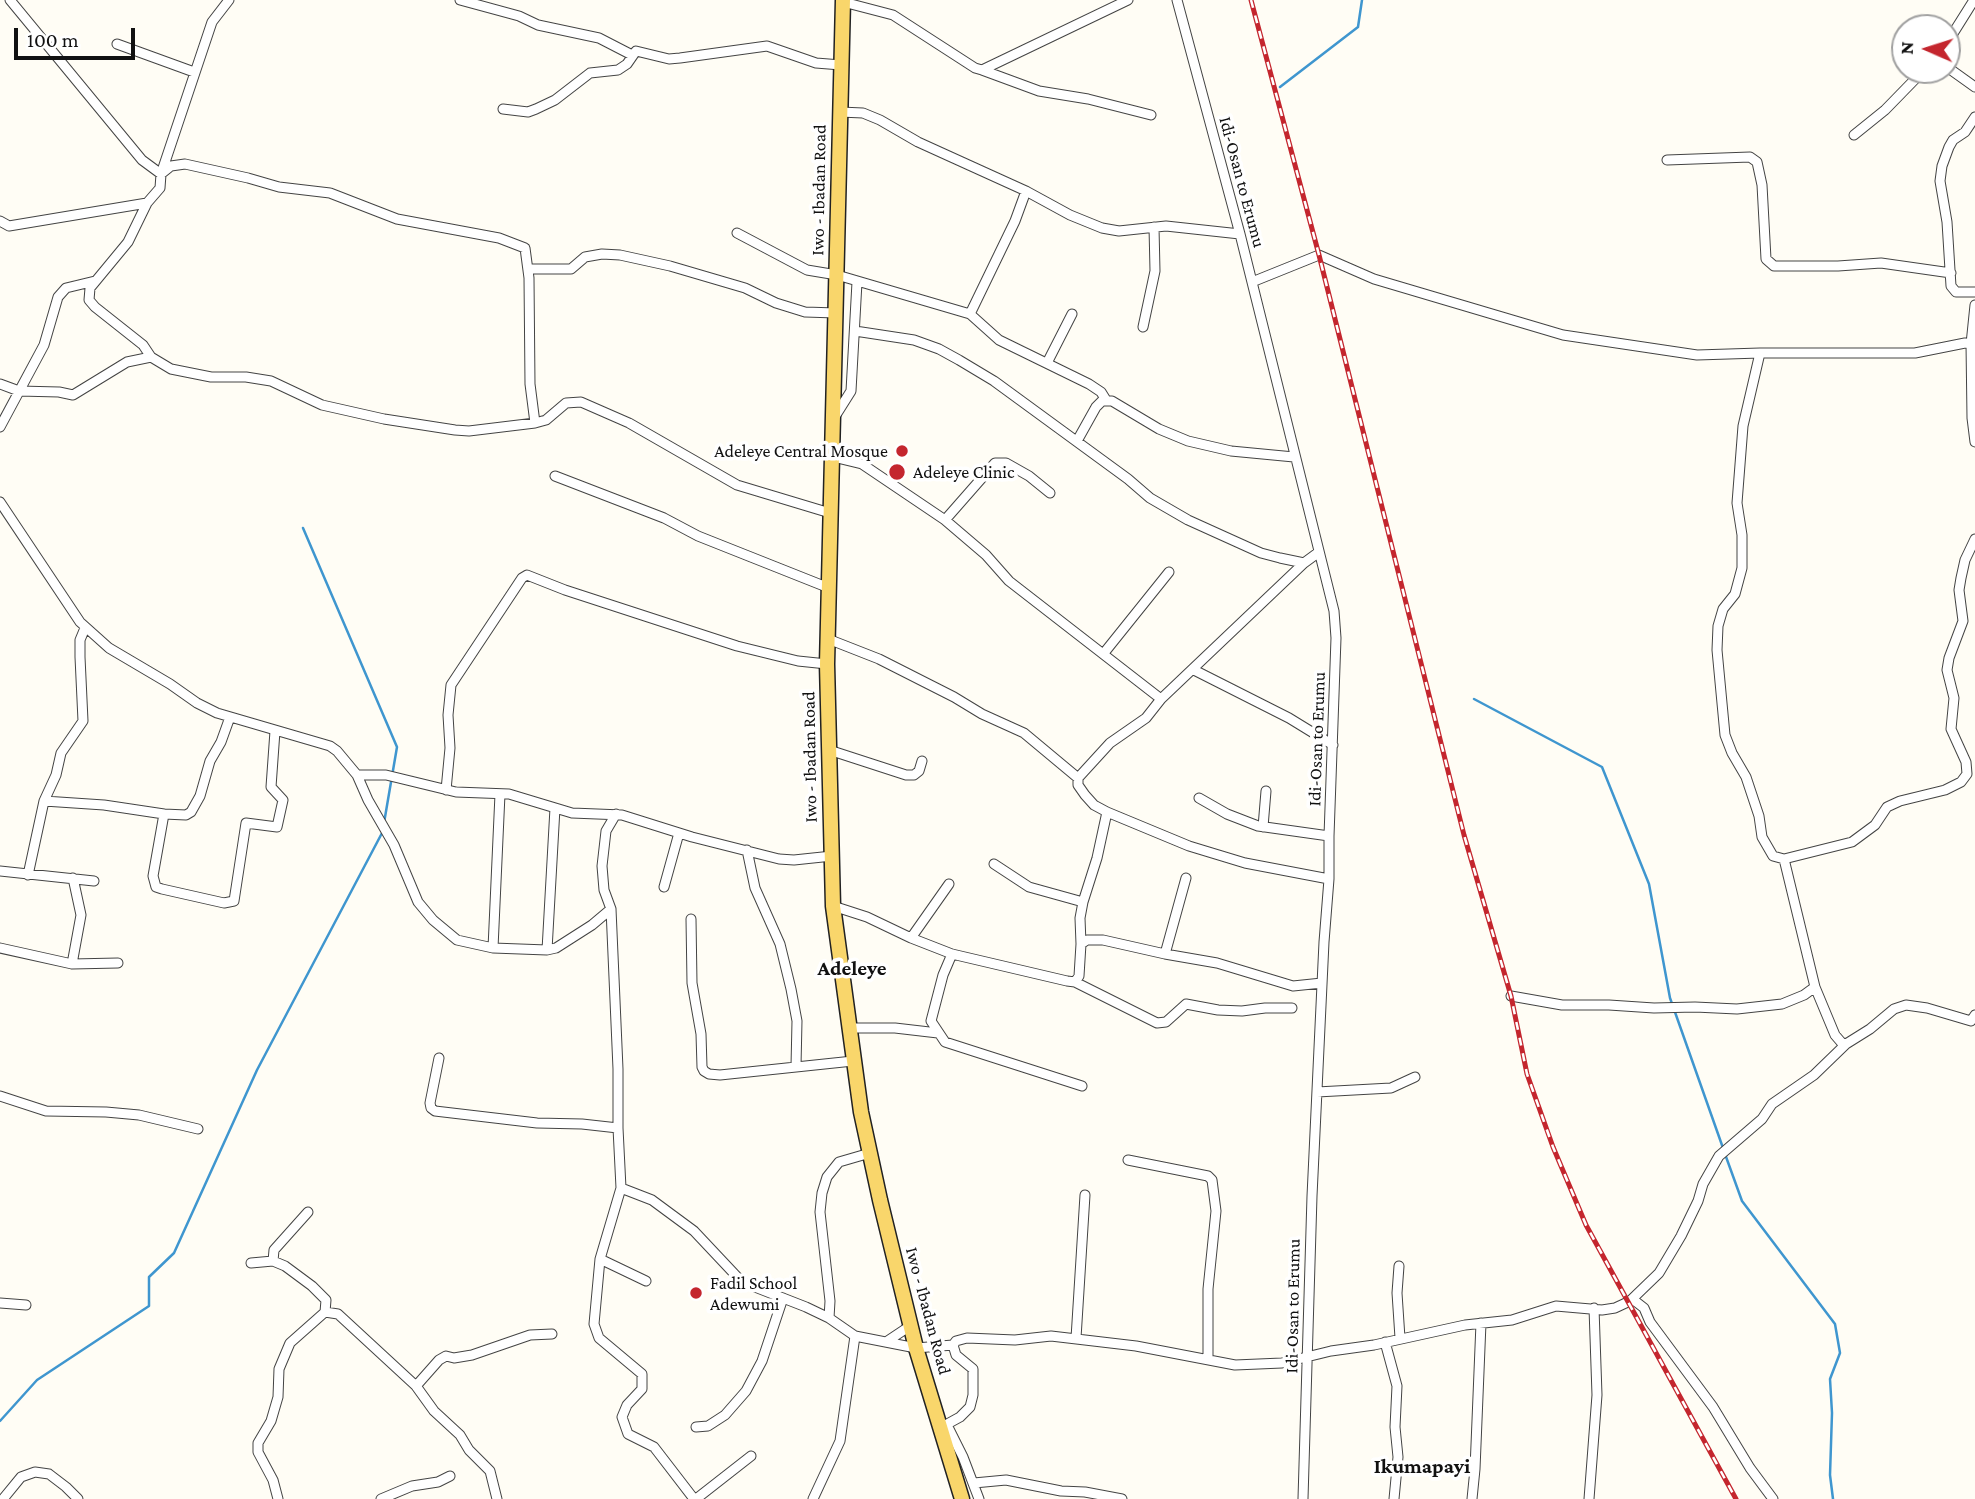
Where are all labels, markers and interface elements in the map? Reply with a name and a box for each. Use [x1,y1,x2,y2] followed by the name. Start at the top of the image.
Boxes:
[18,14,138,58] scale bar
[1891,14,1961,84] north arrow
[27,28,79,52] text: 100 m
[1896,41,1917,55] text: N
[1214,114,1270,250] street label: Idi-Osan to Erumu
[807,124,831,256] street label: Iwo - Ibadan Road
[714,440,888,462] place label: Adeleye Central Mosque
[894,443,910,459] marker: Adeleye Central Mosque
[913,461,1015,483] place label: Adeleye Clinic
[887,462,907,482] marker: Adeleye Clinic
[1304,671,1330,807] street label: Idi-Osan to Erumu
[798,691,822,823] street label: Iwo - Ibadan Road
[817,956,887,982] district label: Adeleye
[1281,1238,1305,1374] street label: Idi-Osan to Erumu
[901,1245,955,1377] street label: Iwo - Ibadan Road
[710,1272,797,1314] place label: Fadil School Adewumi
[688,1285,704,1301] marker: Fadil School Adewumi
[1374,1454,1470,1480] district label: Ikumapayi

